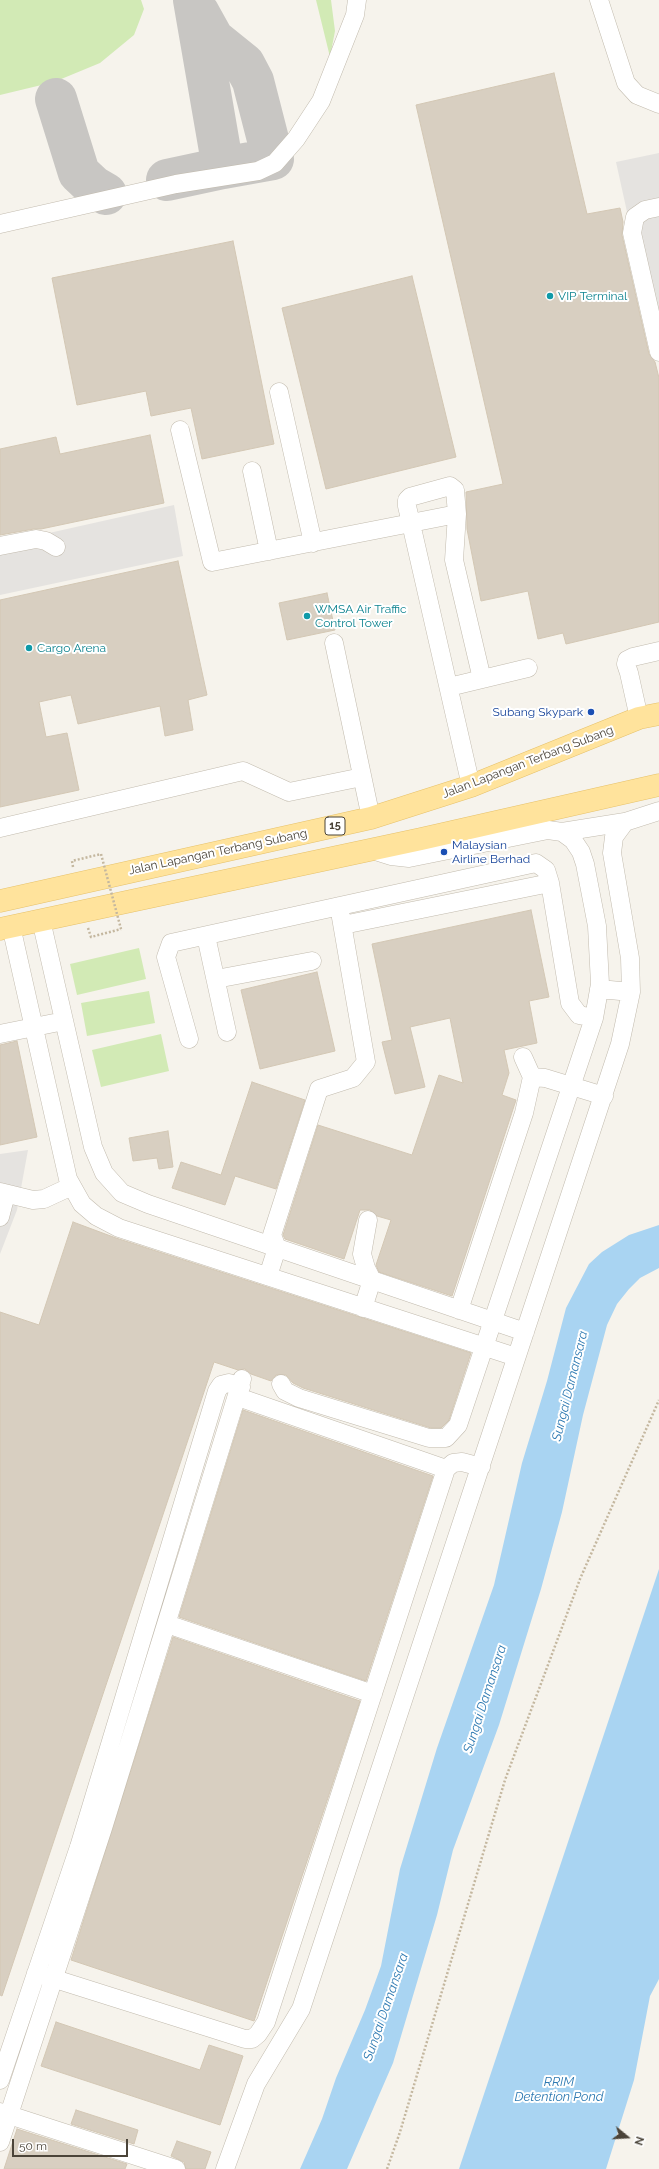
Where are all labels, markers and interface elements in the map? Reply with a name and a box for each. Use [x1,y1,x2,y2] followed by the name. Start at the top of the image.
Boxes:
[558,289,627,303] place label: VIP Terminal
[545,291,555,301] marker: VIP Terminal
[315,602,407,630] place label: WMSA Air Traffic Control Tower
[302,611,312,621] marker: WMSA Air Traffic Control Tower
[37,641,106,655] place label: Cargo Arena
[24,643,34,653] marker: Cargo Arena
[493,705,583,719] place label: Subang Skypark
[586,707,596,717] marker: Subang Skypark
[440,723,616,801] street label: Jalan Lapangan Terbang Subang
[325,817,345,835] road number: 15
[128,826,308,878] street label: Jalan Lapangan Terbang Subang
[452,838,530,866] place label: Malaysian Airline Berhad
[439,847,449,857] marker: Malaysian Airline Berhad
[549,1329,591,1443] water label: Sungai Damansara
[460,1643,510,1755] water label: Sungai Damansara
[360,1951,412,2063] water label: Sungai Damansara
[514,2074,604,2105] water label: RRIM Detention Pond
[607,2117,647,2157] north arrow
[14,2131,130,2157] scale bar
[631,2135,646,2147] text: N
[19,2139,47,2153] text: 50 m

